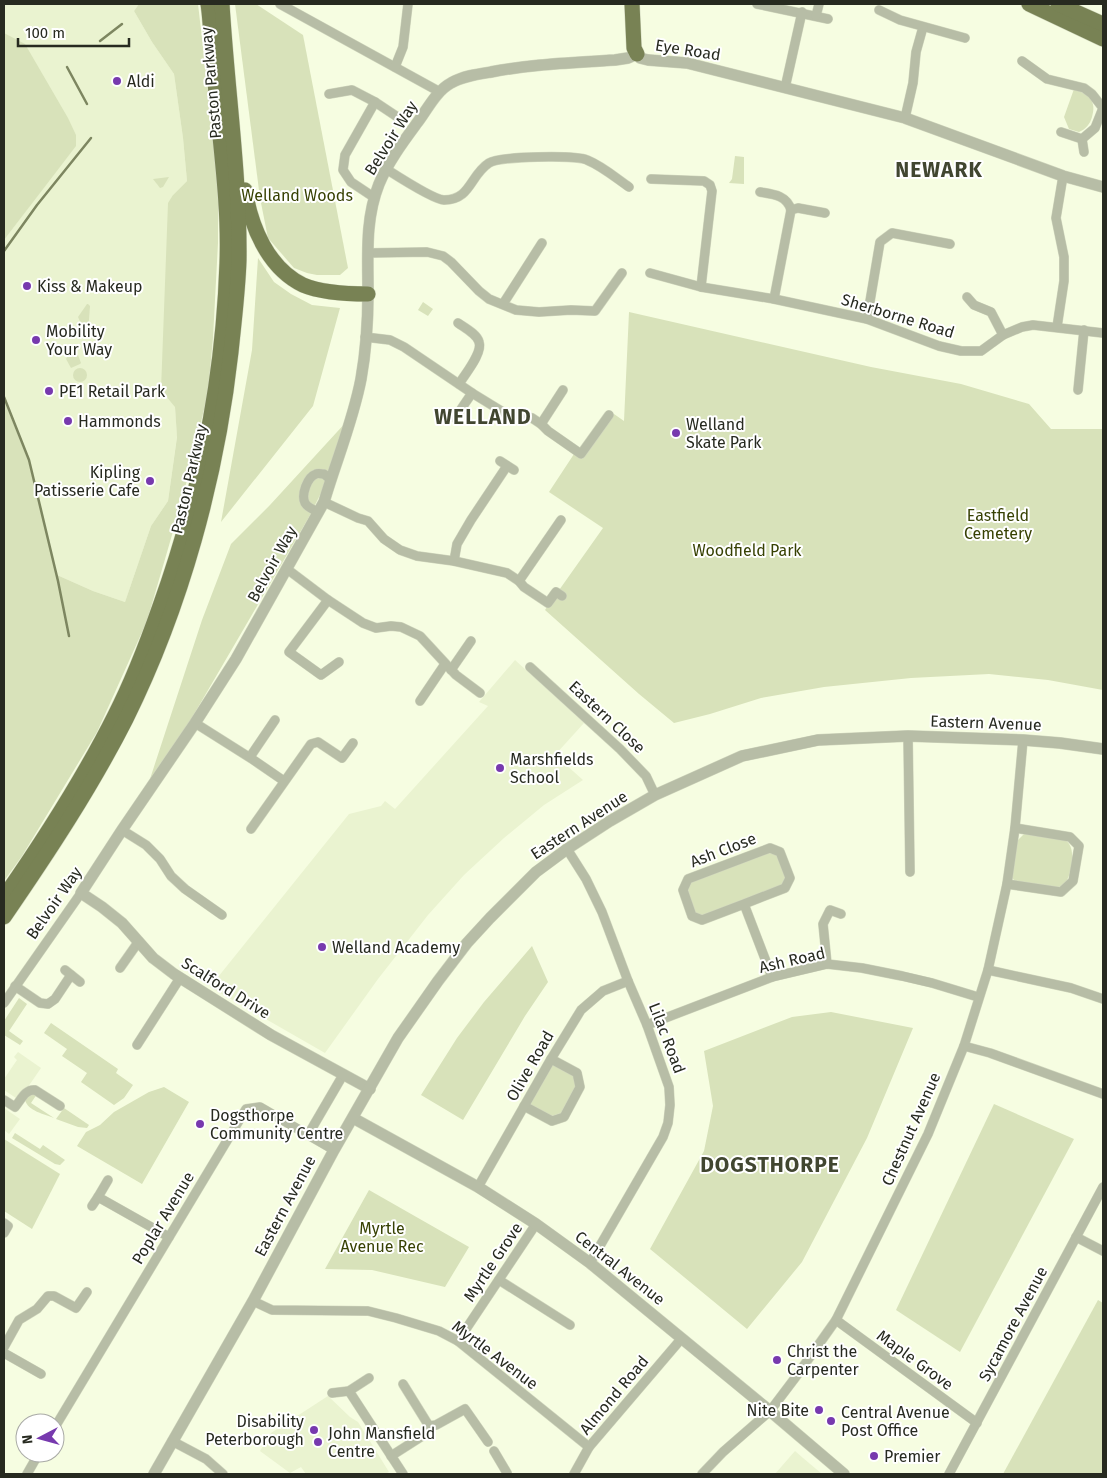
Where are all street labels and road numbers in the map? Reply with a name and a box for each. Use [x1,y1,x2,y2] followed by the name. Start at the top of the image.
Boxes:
[197,26,225,140] street label: Paston Parkway
[654,35,722,65] street label: Eye Road
[361,97,421,179] street label: Belvoir Way
[839,290,957,342] street label: Sherborne Road
[167,422,211,536] street label: Paston Parkway
[243,522,301,605] street label: Belvoir Way
[565,677,649,757] street label: Eastern Close
[930,712,1042,734] street label: Eastern Avenue
[527,787,631,863] street label: Eastern Avenue
[687,829,759,871] street label: Ash Close
[22,863,86,943] street label: Belvoir Way
[757,943,827,977] street label: Ash Road
[178,953,274,1023] street label: Scalford Drive
[645,1000,689,1076] street label: Lilac Road
[502,1028,558,1104] street label: Olive Road
[878,1069,944,1189] street label: Chestnut Avenue
[250,1152,320,1260] street label: Eastern Avenue
[128,1168,198,1268] street label: Poplar Avenue
[460,1219,526,1305] street label: Myrtle Grove
[571,1227,669,1309] street label: Central Avenue
[975,1263,1051,1385] street label: Sycamore Avenue
[448,1316,542,1394] street label: Myrtle Avenue
[873,1326,957,1394] street label: Maple Grove
[576,1352,652,1438] street label: Almond Road

